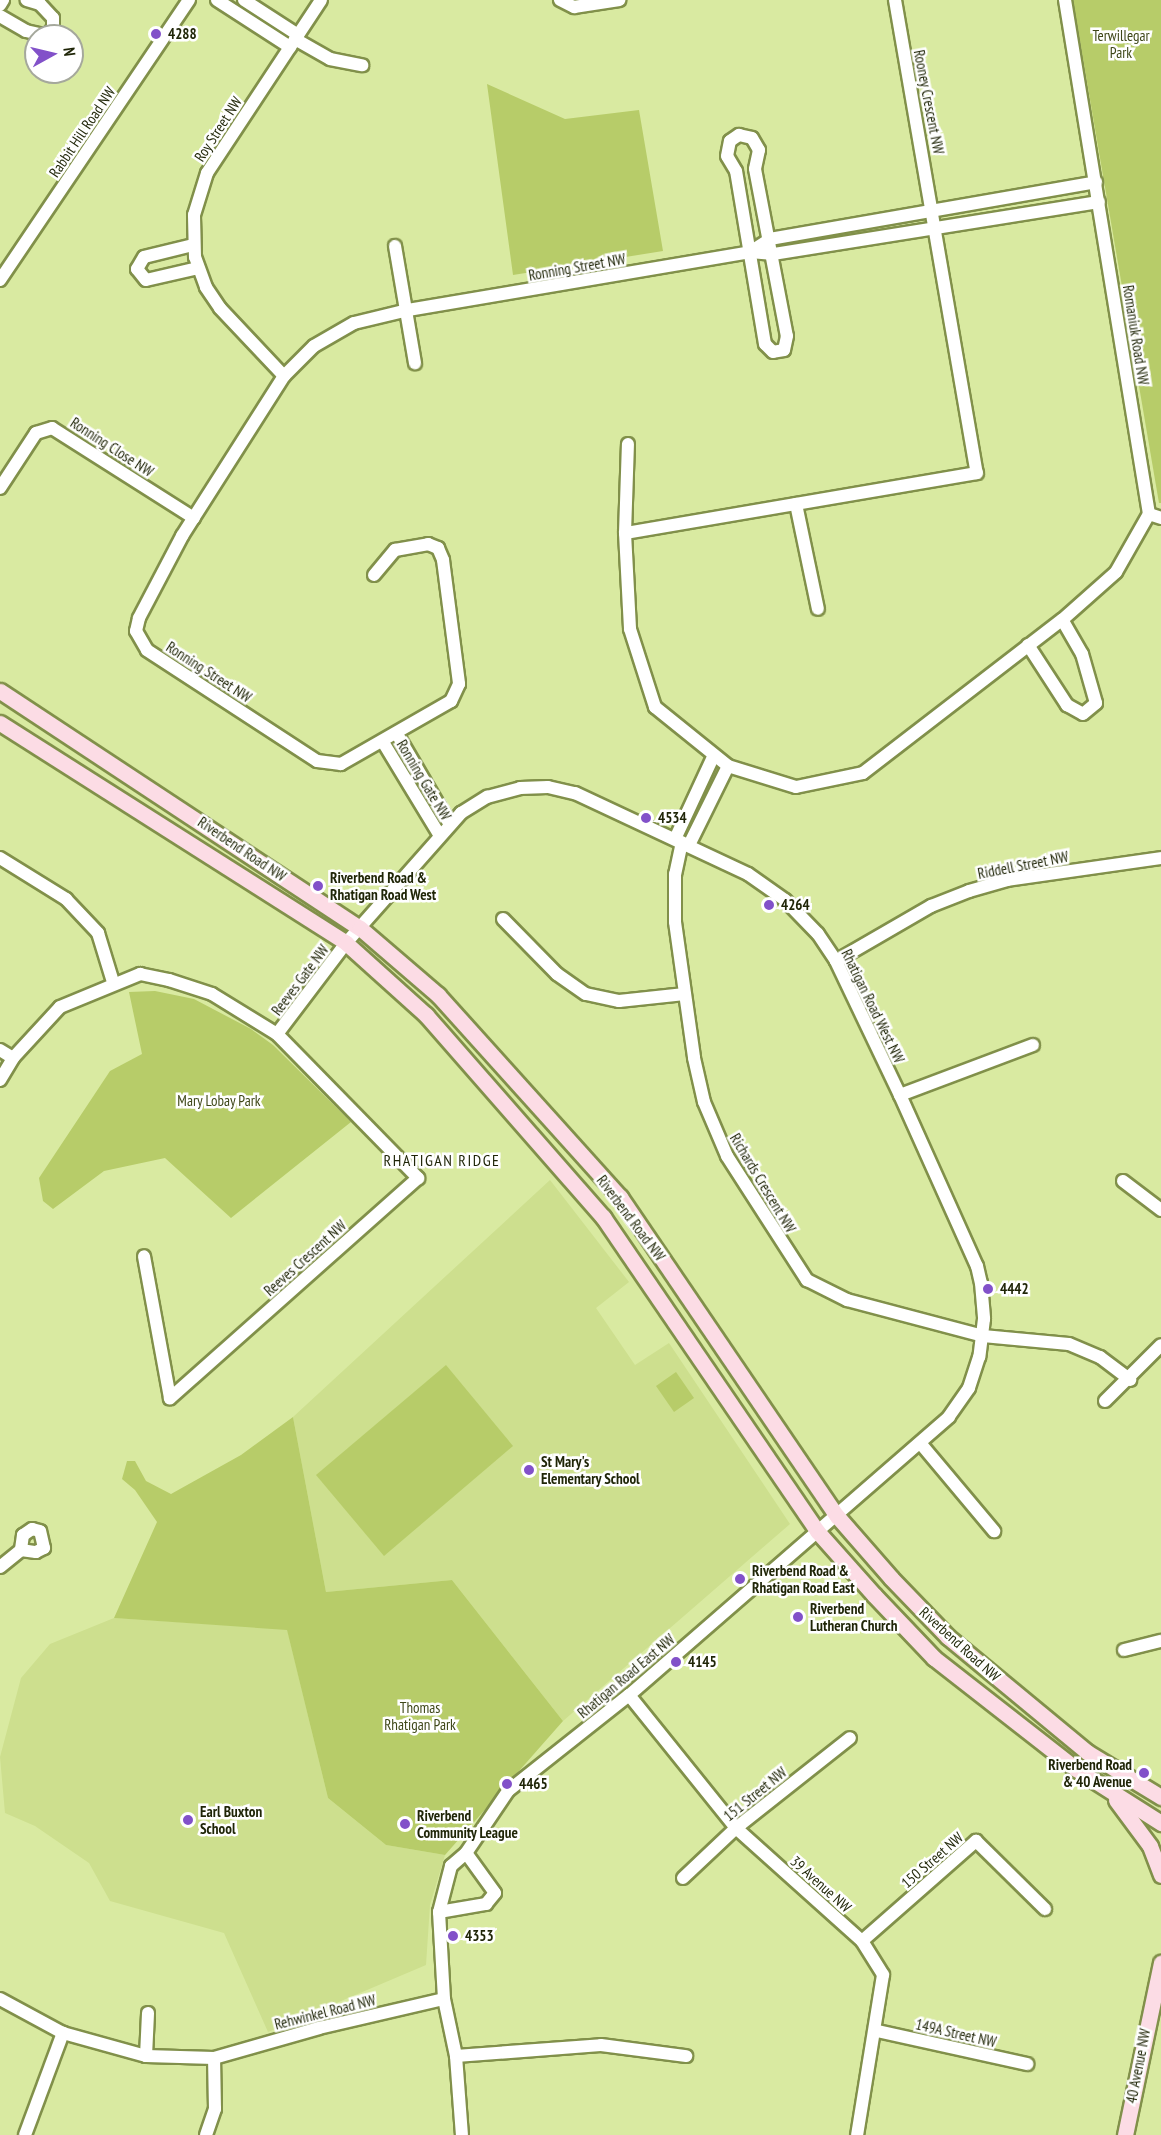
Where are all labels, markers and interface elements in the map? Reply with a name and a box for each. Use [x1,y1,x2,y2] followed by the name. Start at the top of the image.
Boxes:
[24,24,84,84] north arrow
[168,25,197,43] place label: 4288
[1092,26,1150,61] park label: Terwillegar Park
[149,27,163,41] marker: 4288
[59,46,80,57] text: N
[910,48,948,156] street label: Rooney Crescent NW
[45,83,119,181] street label: Rabbit Hill Road NW
[190,93,246,165] street label: Roy Street NW
[527,250,627,284] street label: Ronning Street NW
[1119,284,1153,386] street label: Romaniuk Road NW
[67,414,157,480] street label: Ronning Close NW
[163,638,255,706] street label: Ronning Street NW
[393,737,455,823] street label: Ronning Gate NW
[658,809,687,827] place label: 4534
[639,811,653,825] marker: 4534
[194,813,290,885] street label: Riverbend Road NW
[976,847,1070,883] street label: Riddell Street NW
[330,868,437,903] place label: Riverbend Road & Rhatigan Road West
[311,879,325,893] marker: Riverbend Road & Rhatigan Road West
[781,896,810,914] place label: 4264
[762,898,776,912] marker: 4264
[268,941,332,1019] street label: Reeves Gate NW
[838,946,908,1066] street label: Rhatigan Road West NW
[177,1092,261,1110] park label: Mary Lobay Park
[726,1130,800,1236] street label: Richards Crescent NW
[384,1150,500,1170] district label: RHATIGAN RIDGE
[593,1172,669,1264] street label: Riverbend Road NW
[260,1216,350,1300] street label: Reeves Crescent NW
[1000,1280,1029,1298] place label: 4442
[981,1282,995,1296] marker: 4442
[541,1452,640,1487] place label: St Mary's Elementary School
[522,1463,536,1477] marker: St Mary's Elementary School
[752,1561,855,1596] place label: Riverbend Road & Rhatigan Road East
[733,1572,747,1586] marker: Riverbend Road & Rhatigan Road East
[810,1599,898,1634] place label: Riverbend Lutheran Church
[916,1603,1004,1685] street label: Riverbend Road NW
[791,1610,805,1624] marker: Riverbend Lutheran Church
[574,1630,678,1722] street label: Rhatigan Road East NW
[688,1653,717,1671] place label: 4145
[669,1655,683,1669] marker: 4145
[384,1698,456,1733] park label: Thomas Rhatigan Park
[1048,1755,1132,1790] place label: Riverbend Road & 40 Avenue
[720,1763,790,1825] street label: 151 Street NW
[1137,1766,1151,1780] marker: Riverbend Road & 40 Avenue
[519,1775,548,1793] place label: 4465
[500,1777,514,1791] marker: 4465
[200,1802,262,1837] place label: Earl Buxton School
[417,1806,518,1841] place label: Riverbend Community League
[181,1813,195,1827] marker: Earl Buxton School
[398,1817,412,1831] marker: Riverbend Community League
[897,1828,967,1892] street label: 150 Street NW
[787,1852,855,1916] street label: 39 Avenue NW
[465,1927,494,1945] place label: 4353
[446,1929,460,1943] marker: 4353
[273,1991,377,2033] street label: Rehwinkel Road NW
[914,2015,998,2051] street label: 149A Street NW
[1122,2027,1154,2105] street label: 40 Avenue NW

